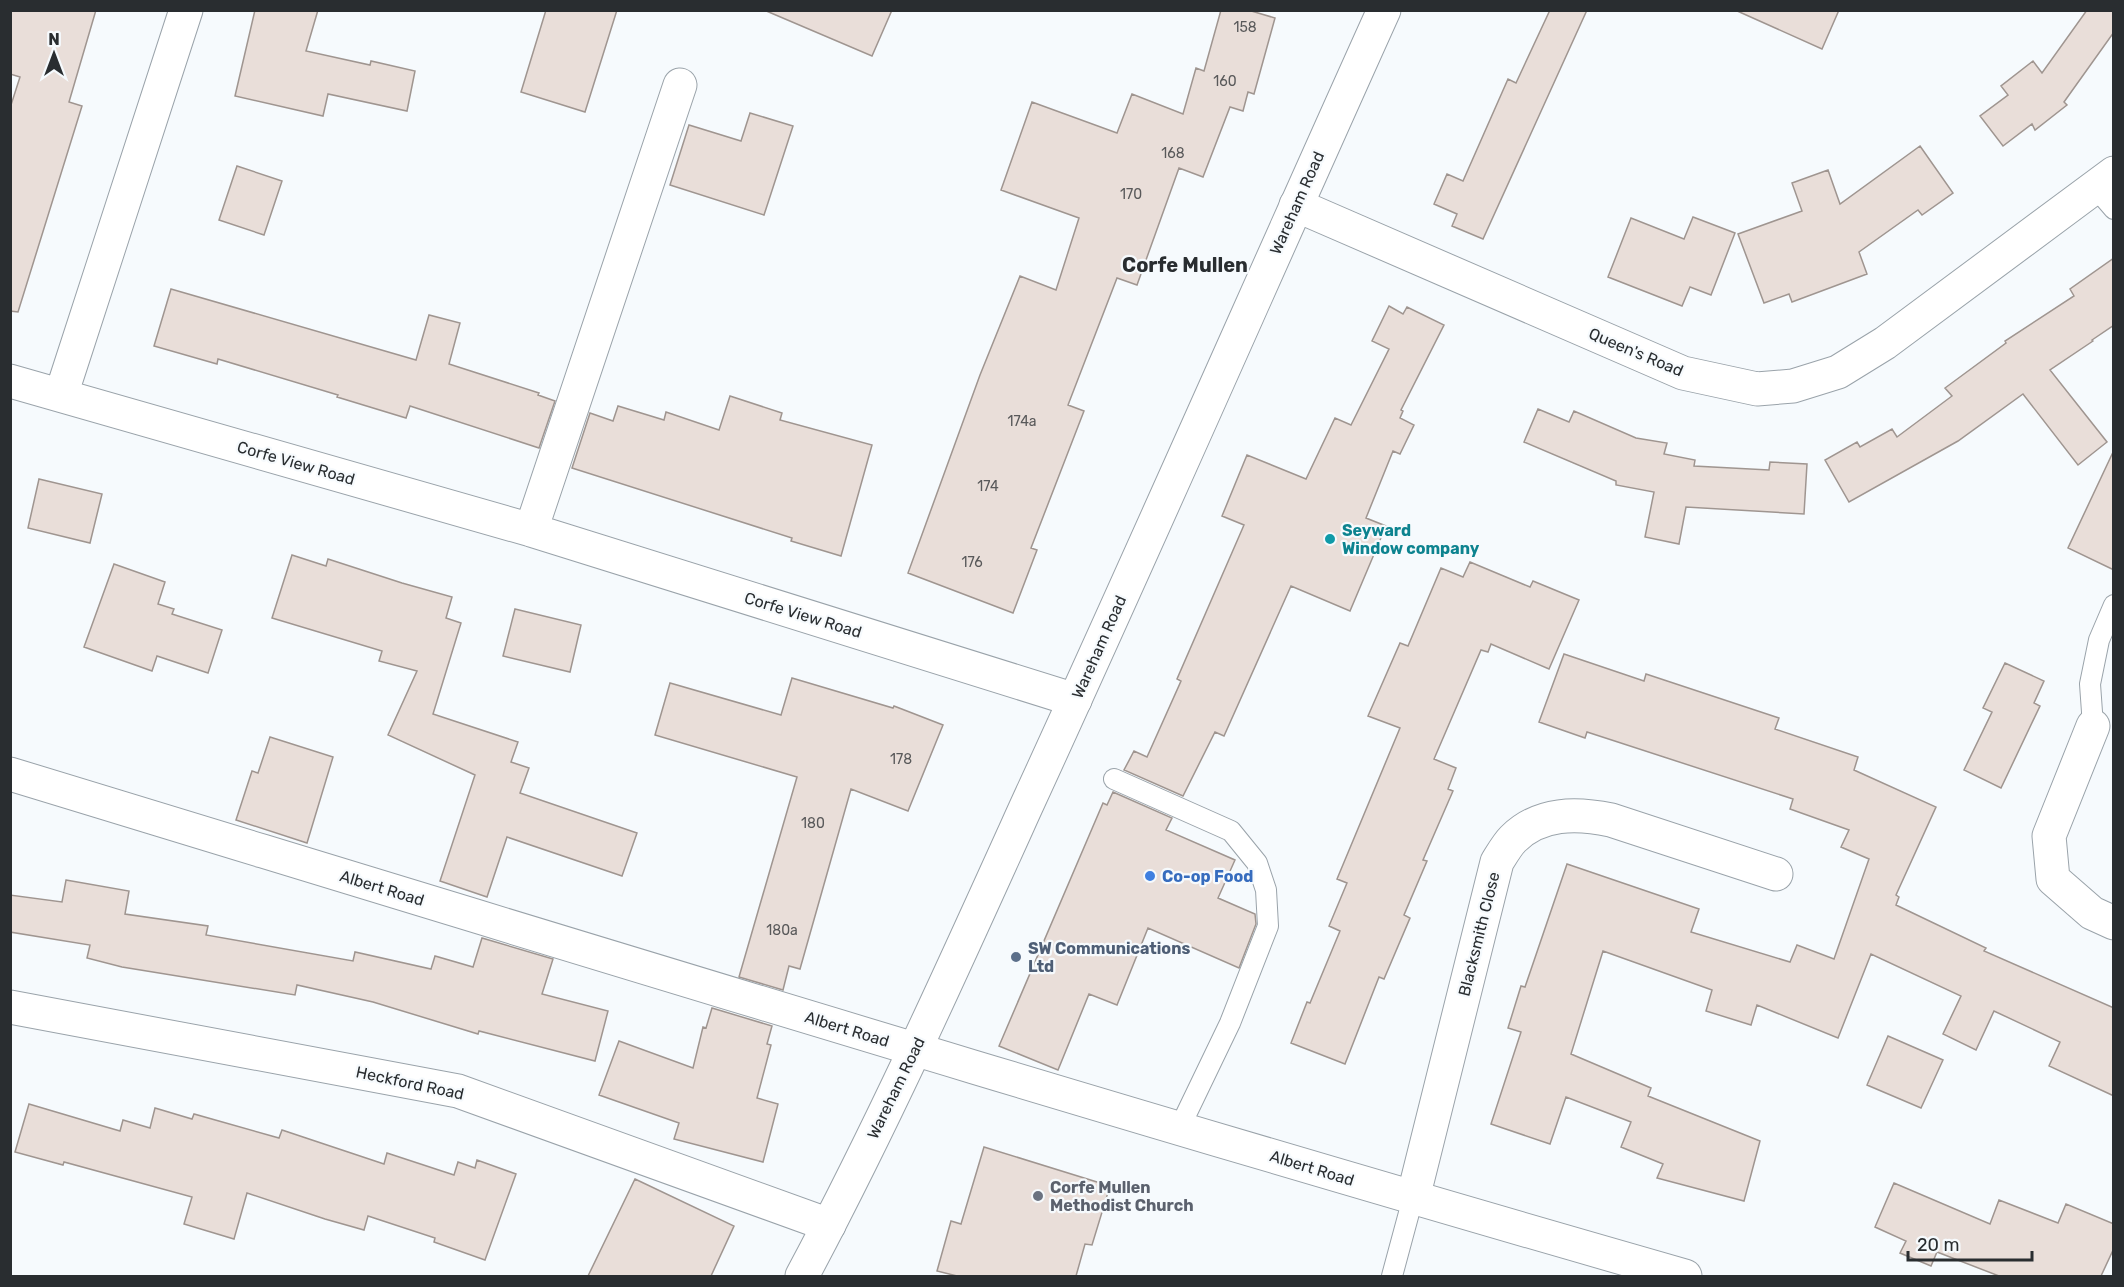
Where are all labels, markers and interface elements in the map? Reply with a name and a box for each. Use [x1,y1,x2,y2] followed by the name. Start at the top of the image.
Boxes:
[1233,19,1257,36] house number: 158
[24,24,84,84] north arrow
[48,30,60,49] text: N
[1213,73,1237,90] house number: 160
[1161,145,1185,162] house number: 168
[1266,149,1328,257] street label: Wareham Road
[1120,186,1142,203] house number: 170
[1122,253,1248,277] district label: Corfe Mullen
[1586,324,1686,380] street label: Queen's Road
[1007,413,1037,430] house number: 174a
[235,437,357,489] street label: Corfe View Road
[977,478,999,495] house number: 174
[1342,521,1480,558] place label: Seyward Window company
[1323,532,1337,546] marker: Seyward Window company
[961,554,983,571] house number: 176
[742,588,864,642] street label: Corfe View Road
[1068,593,1130,701] street label: Wareham Road
[890,751,912,768] house number: 178
[801,815,825,832] house number: 180
[337,866,427,910] street label: Albert Road
[1162,867,1253,886] place label: Co-op Food
[1143,869,1157,883] marker: Co-op Food
[1454,870,1504,998] street label: Blacksmith Close
[766,922,798,939] house number: 180a
[1028,939,1190,976] place label: SW Communications Ltd
[1009,950,1023,964] marker: SW Communications Ltd
[802,1007,892,1051] street label: Albert Road
[863,1034,929,1142] street label: Wareham Road
[354,1062,466,1104] street label: Heckford Road
[1267,1146,1357,1190] street label: Albert Road
[1050,1178,1194,1215] place label: Corfe Mullen Methodist Church
[1031,1189,1045,1203] marker: Corfe Mullen Methodist Church
[1908,1224,2032,1262] scale bar
[1917,1234,1959,1256] text: 20 m

